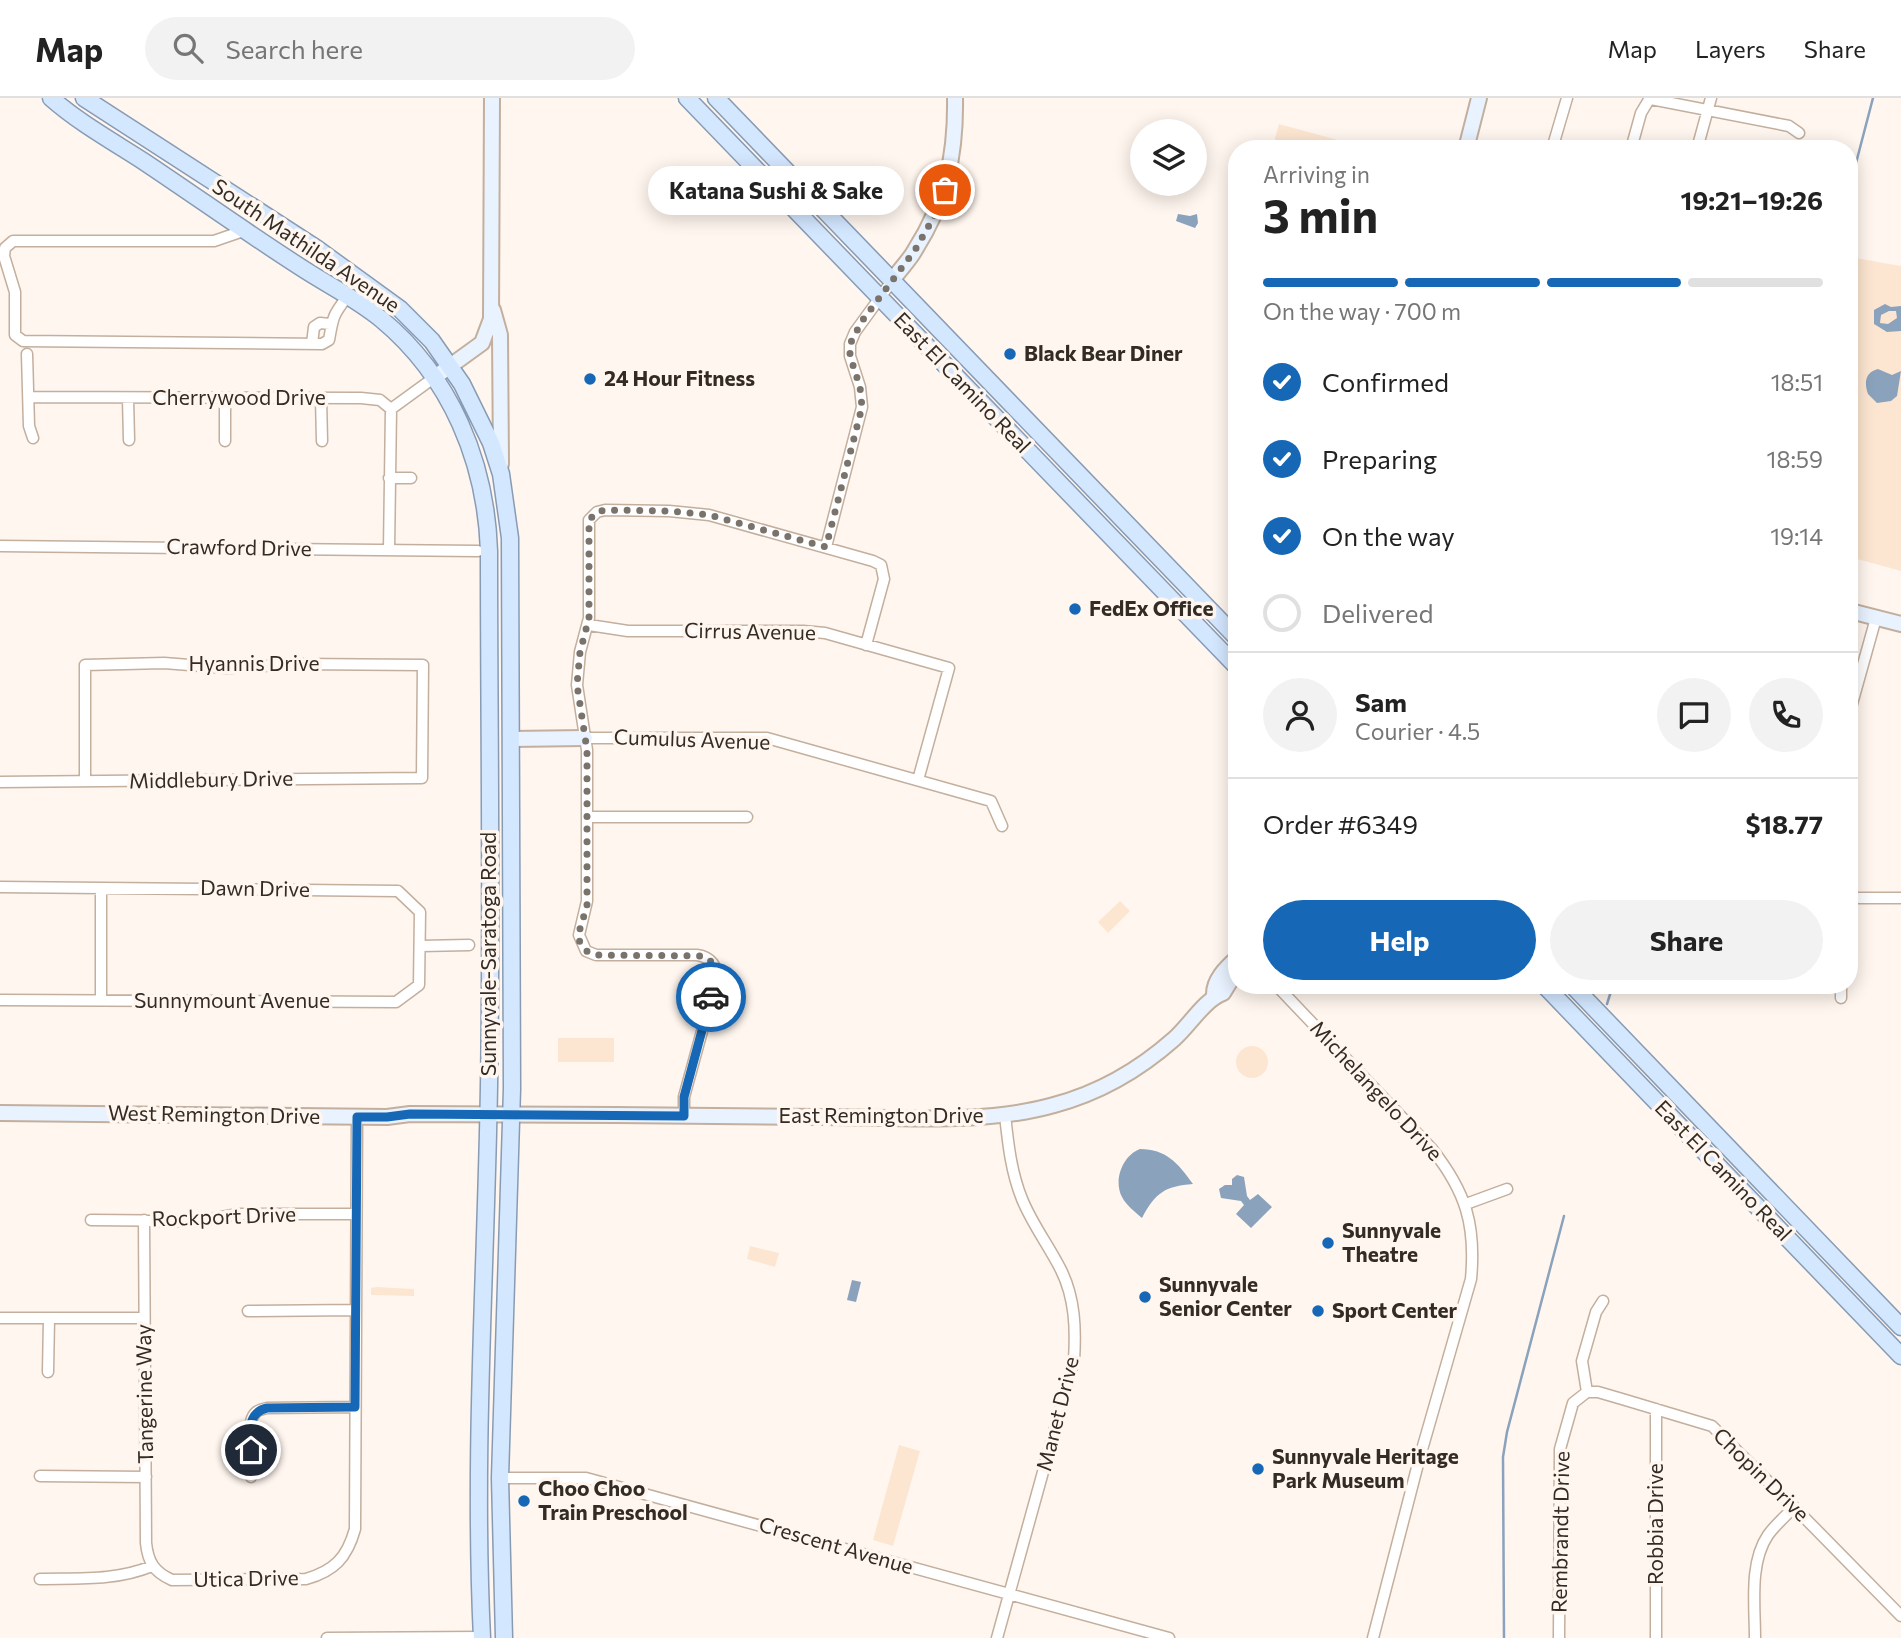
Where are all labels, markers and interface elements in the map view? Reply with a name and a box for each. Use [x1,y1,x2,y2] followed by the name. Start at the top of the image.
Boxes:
[145,17,635,80] search box
[35,28,103,69] text: Map
[169,29,207,67] icon: search
[225,33,363,64] text: Search here
[1608,34,1657,63] text: Map
[1695,34,1766,63] text: Layers
[1804,34,1866,63] text: Share
[1130,119,1207,196] map controls
[1130,119,1207,196] button: layers
[915,160,975,220] pin
[1263,160,1370,188] text: Arriving in
[648,166,903,214] callout: Katana Sushi & Sake
[926,171,964,209] icon: bag
[208,173,405,317] street label: South Mathilda Avenue
[669,176,883,204] text: Katana Sushi & Sake
[1680,184,1823,215] text: 19:21–19:26
[1263,186,1378,242] text: 3 min
[1263,297,1461,325] text: On the way · 700 m
[890,306,1037,457] street label: East El Camino Real
[1024,340,1183,365] place label: Black Bear Diner
[1002,346,1018,362] marker: Black Bear Diner
[1263,363,1301,401] icon: check
[604,365,755,390] place label: 24 Hour Fitness
[1322,366,1449,397] text: Confirmed
[1771,368,1823,396] text: 18:51
[582,371,598,387] marker: 24 Hour Fitness
[152,384,326,409] street label: Cherrywood Drive
[1263,440,1301,478] icon: check
[1322,443,1437,474] text: Preparing
[1767,445,1823,473] text: 18:59
[1263,517,1301,555] icon: check
[1322,520,1455,551] text: On the way
[1770,522,1823,550] text: 19:14
[166,533,312,560] street label: Crawford Drive
[1089,595,1214,620] place label: FedEx Office
[1322,597,1433,628] text: Delivered
[1067,601,1083,617] marker: FedEx Office
[684,617,816,644] street label: Cirrus Avenue
[188,650,320,675] street label: Hyannis Drive
[1263,678,1337,752] button: person
[1657,678,1731,752] button: chat
[1749,678,1823,752] button: phone
[1355,686,1407,717] text: Sam
[1355,717,1480,745] text: Courier · 4.5
[613,723,771,754] street label: Cumulus Avenue
[129,765,293,792] street label: Middlebury Drive
[1263,808,1418,839] text: Order #6349
[1745,808,1823,839] text: $18.77
[475,832,500,1076] street label: Sunnyvale-Saratoga Road
[200,874,310,901] street label: Dawn Drive
[1263,900,1536,980] button: Help
[1550,900,1823,980] button: Share
[676,962,746,1032] courier
[692,978,730,1016] icon: car
[134,987,330,1012] street label: Sunnymount Avenue
[1306,1015,1448,1165] street label: Michelangelo Drive
[1651,1094,1798,1245] street label: East El Camino Real
[108,1099,321,1128] street label: West Remington Drive
[779,1102,983,1127] street label: East Remington Drive
[151,1200,297,1231] street label: Rockport Drive
[1342,1217,1441,1266] place label: Sunnyvale Theatre
[1320,1235,1336,1251] marker: Sunnyvale Theatre
[1159,1271,1292,1320] place label: Sunnyvale Senior Center
[1137,1289,1153,1305] marker: Sunnyvale Senior Center
[1332,1297,1458,1322] place label: Sport Center
[1310,1303,1326,1319] marker: Sport Center
[130,1324,157,1464] street label: Tangerine Way
[1030,1354,1083,1474] street label: Manet Drive
[221,1420,281,1480] pin
[1709,1422,1815,1526] street label: Chopin Drive
[232,1431,270,1469] icon: home
[1272,1443,1459,1492] place label: Sunnyvale Heritage Park Museum
[1546,1451,1573,1613] street label: Rembrandt Drive
[1250,1461,1266,1477] marker: Sunnyvale Heritage Park Museum
[1642,1463,1667,1585] street label: Robbia Drive
[538,1475,688,1524] place label: Choo Choo Train Preschool
[516,1493,532,1509] marker: Choo Choo Train Preschool
[756,1511,916,1579] street label: Crescent Avenue
[193,1564,299,1591] street label: Utica Drive

